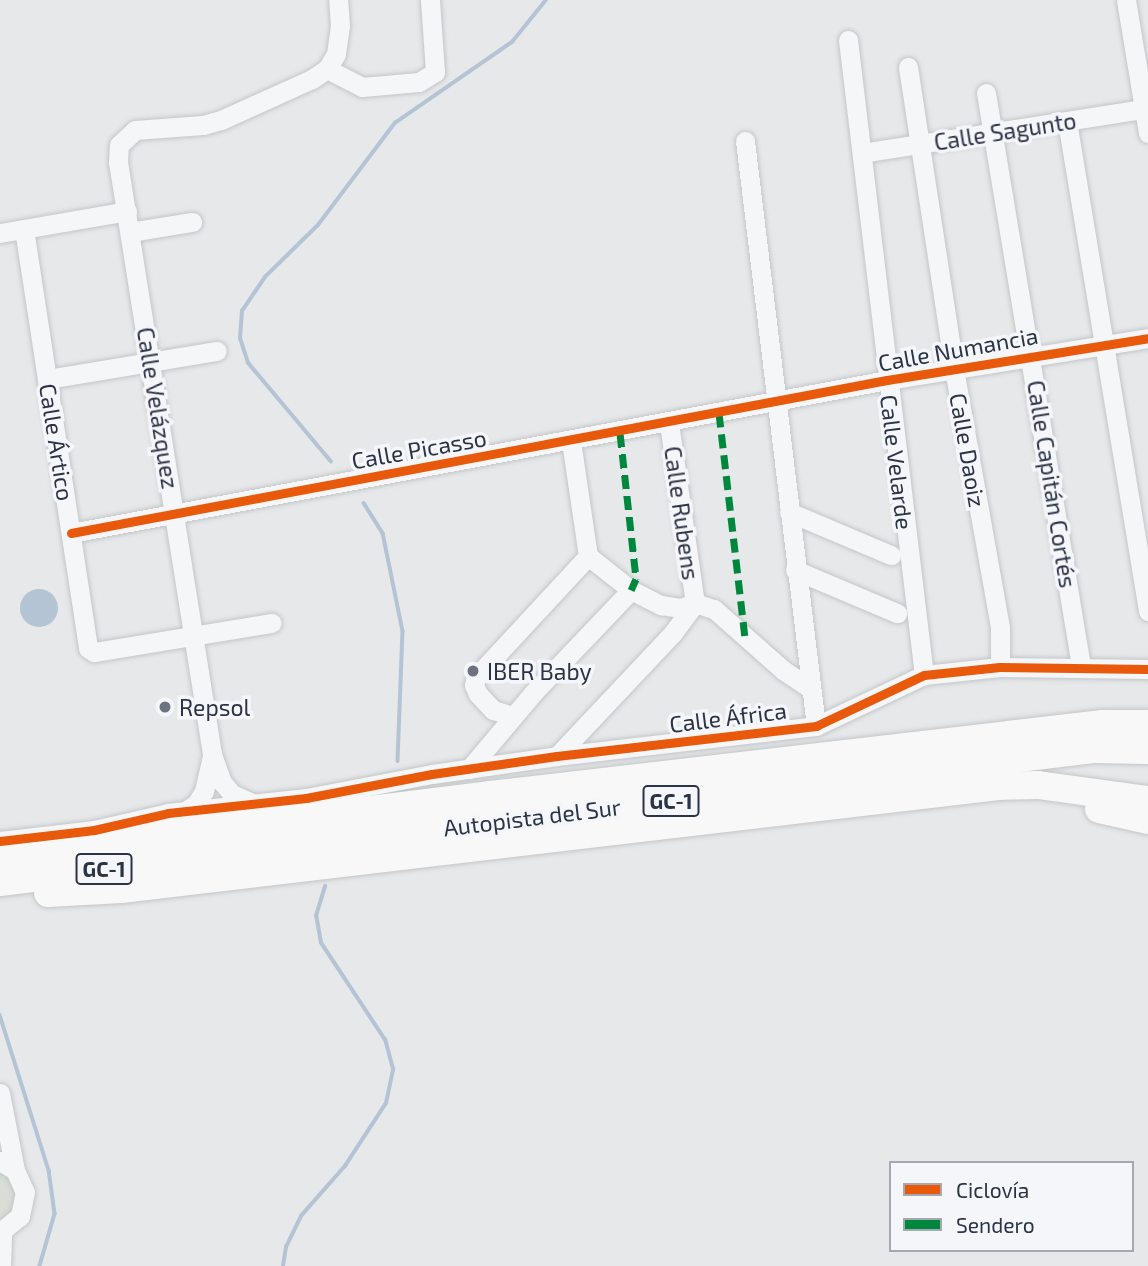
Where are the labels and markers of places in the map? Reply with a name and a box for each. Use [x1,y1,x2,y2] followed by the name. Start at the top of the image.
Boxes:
[487,657,592,685] place label: IBER Baby
[465,663,481,679] marker: IBER Baby
[179,693,250,721] place label: Repsol
[157,699,173,715] marker: Repsol

